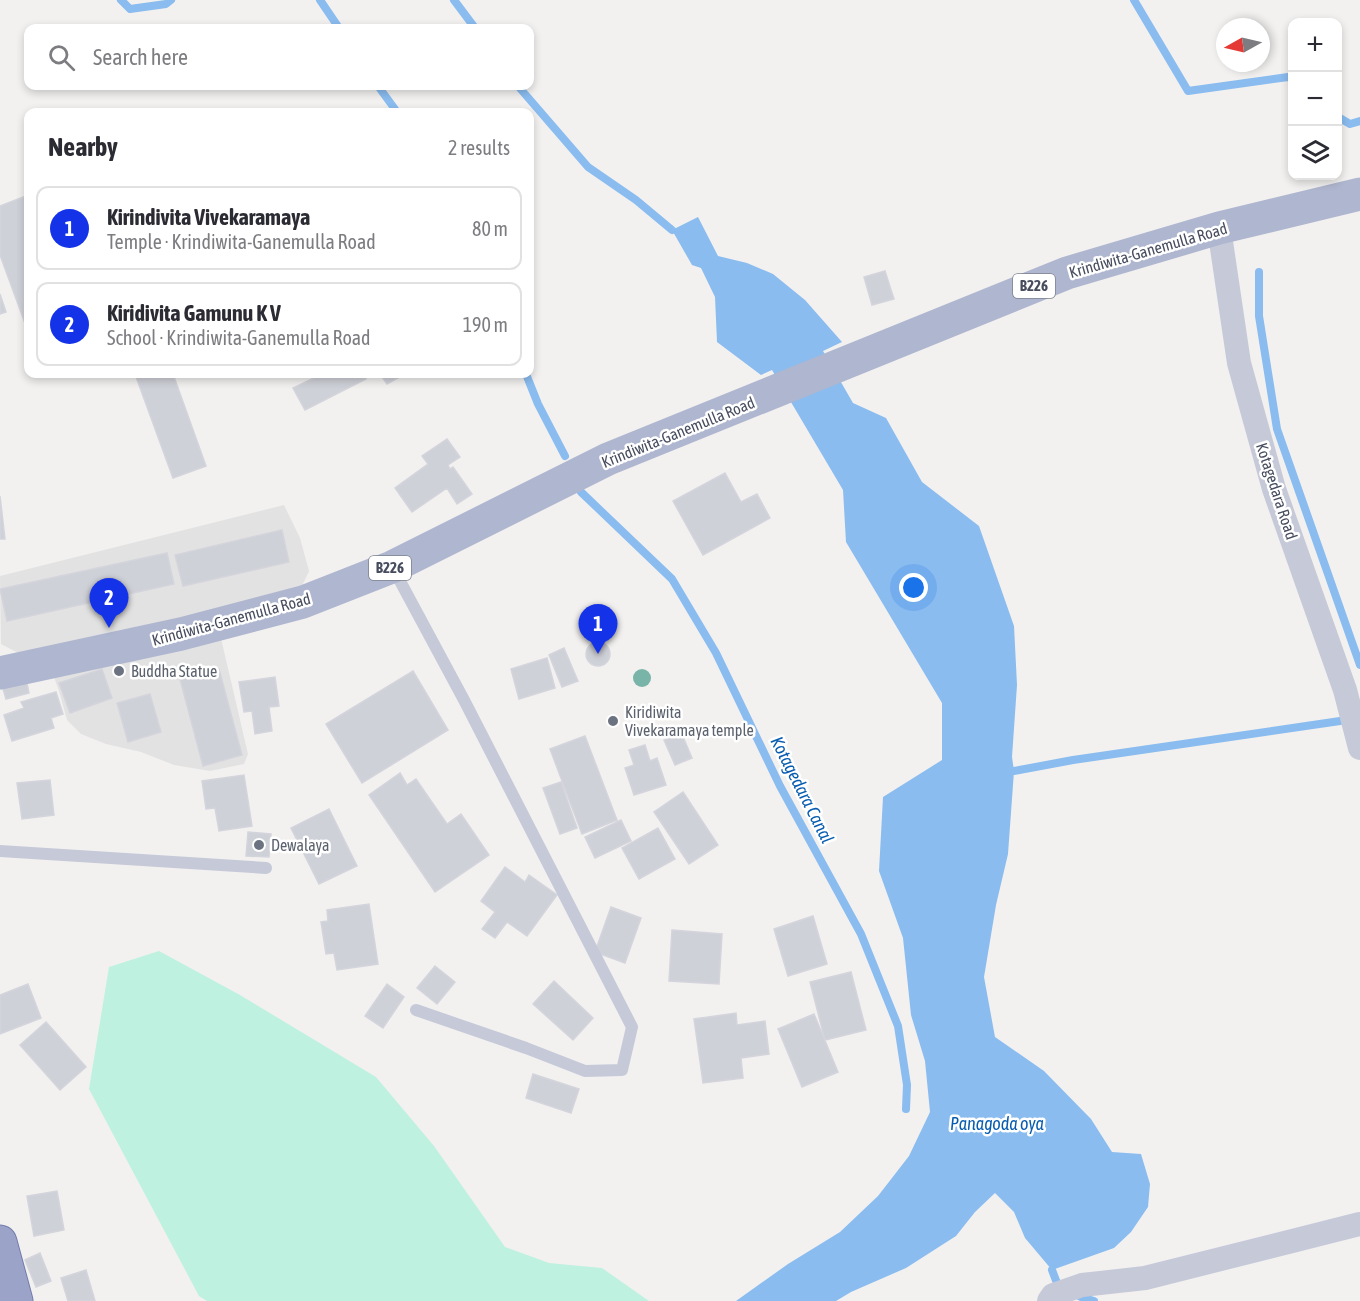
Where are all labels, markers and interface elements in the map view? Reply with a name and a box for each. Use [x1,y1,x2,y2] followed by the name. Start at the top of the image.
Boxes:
[1216,18,1270,72] north arrow
[1288,18,1342,180] map controls
[1288,18,1342,72] button: +
[24,24,534,90] search box
[45,41,78,74] icon: search
[93,44,188,70] text: Search here
[1288,72,1342,126] button: −
[1288,126,1342,180] button: layers
[48,132,118,162] text: Nearby
[448,136,510,159] text: 2 results
[107,204,310,230] text: Kirindivita Vivekaramaya
[65,217,74,240] text: 1
[472,217,508,240] text: 80 m
[1067,219,1229,281] street label: Krindiwita-Ganemulla Road
[107,230,376,253] text: Temple · Krindiwita-Ganemulla Road
[1013,274,1055,298] road number: B226
[107,300,281,326] text: Kiridivita Gamunu K V
[65,313,74,336] text: 2
[463,313,508,336] text: 190 m
[107,326,371,349] text: School · Krindiwita-Ganemulla Road
[599,393,757,471] street label: Krindiwita-Ganemulla Road
[1252,440,1301,542] street label: Kotagedara Road
[369,556,411,580] road number: B226
[899,573,928,602] your location
[90,578,128,628] pin: 2
[150,589,312,649] street label: Krindiwita-Ganemulla Road
[578,604,618,654] pin: 1
[131,662,217,680] place label: Buddha Statue
[112,664,126,678] marker: Buddha Statue
[625,703,754,740] place label: Kiridiwita Vivekaramaya temple
[606,714,620,728] marker: Kiridiwita Vivekaramaya temple
[767,733,838,847] water label: Kotagedara Canal
[271,836,329,855] place label: Dewalaya
[252,838,266,852] marker: Dewalaya
[950,1113,1045,1134] water label: Panagoda oya

